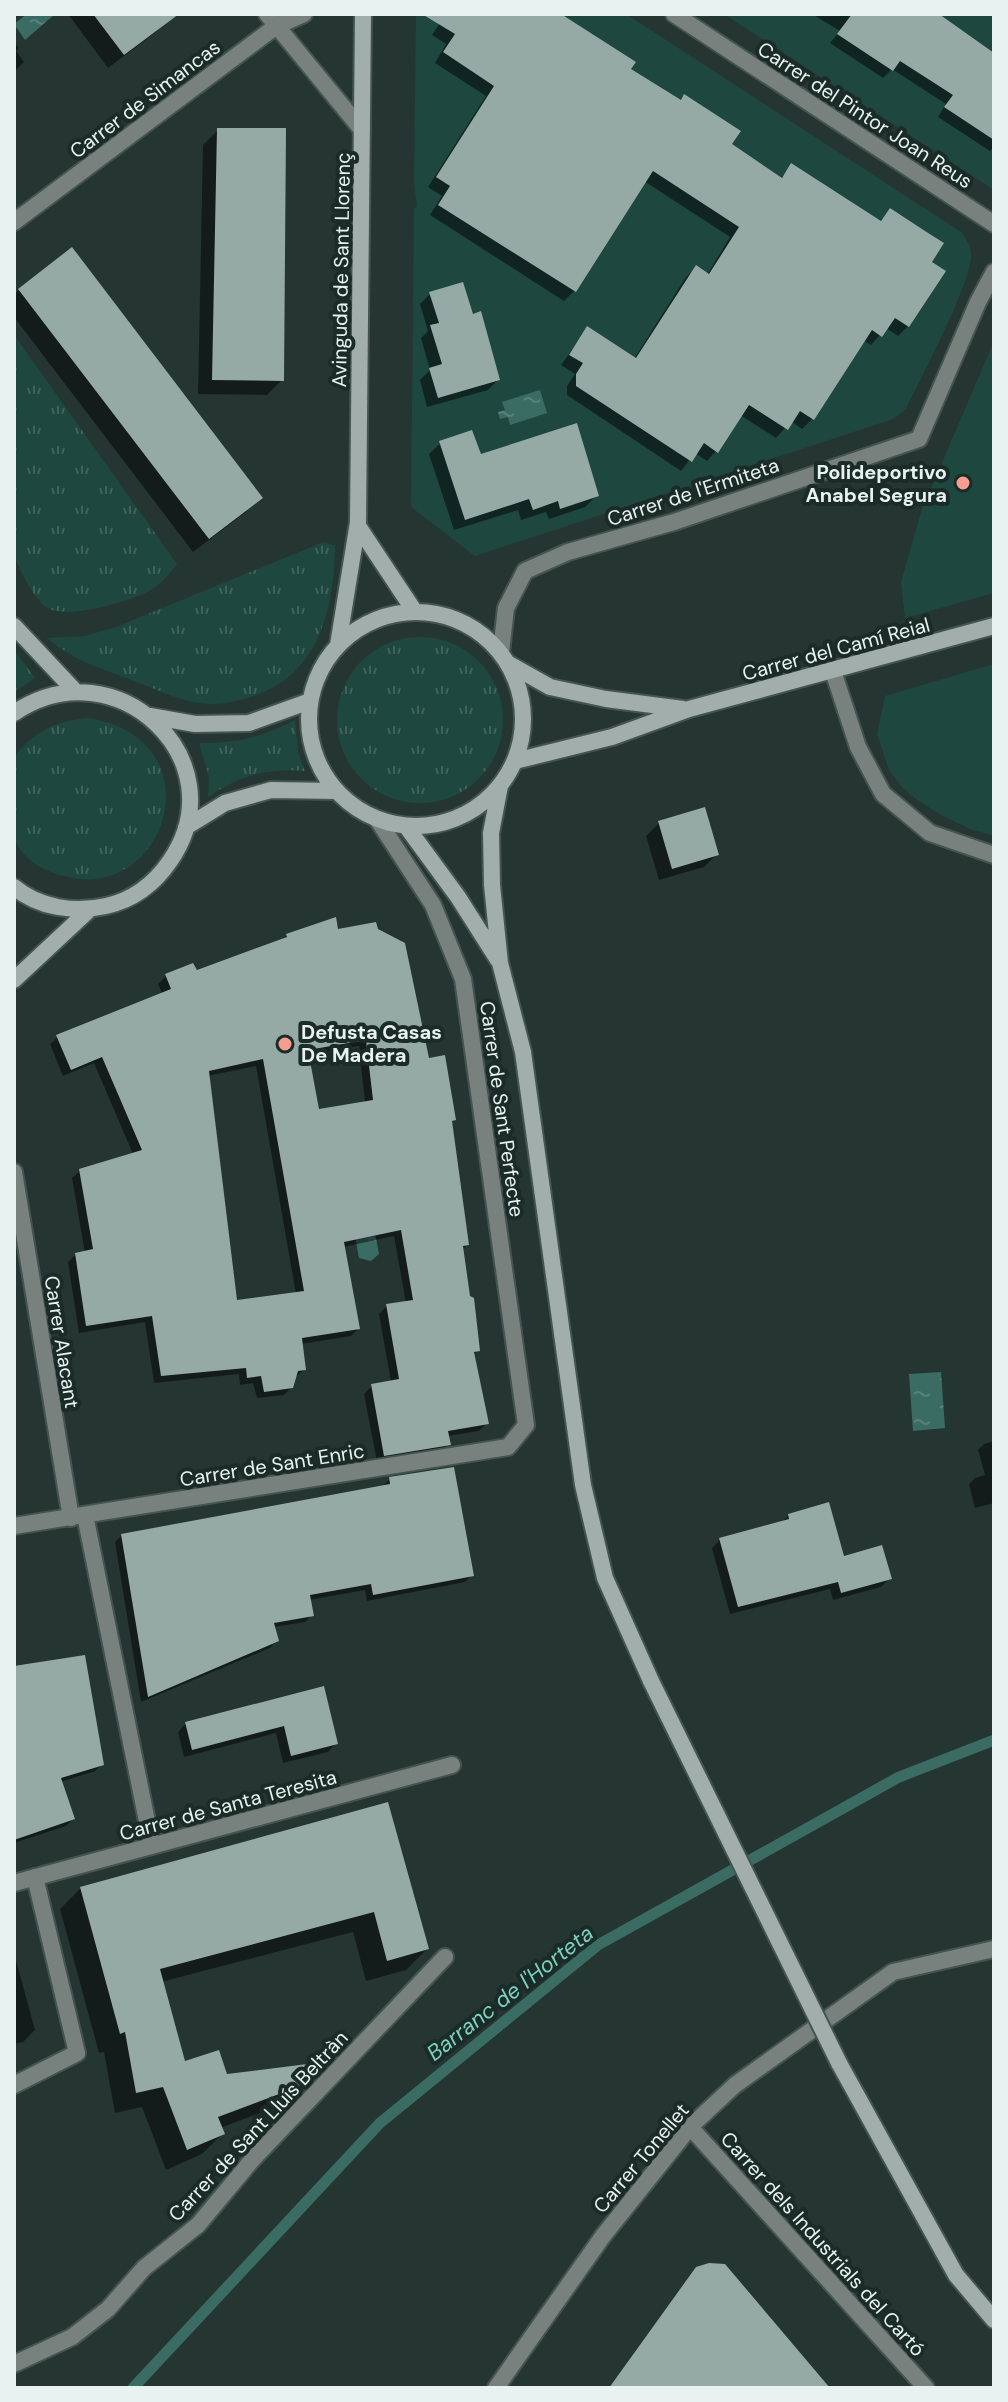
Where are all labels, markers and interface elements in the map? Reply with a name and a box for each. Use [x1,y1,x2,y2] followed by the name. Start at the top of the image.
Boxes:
[65,34,225,164] street label: Carrer de Simancas
[753,36,977,194] street label: Carrer del Pintor Joan Reus
[326,152,356,388] street label: Avinguda de Sant Llorenç
[604,452,782,532] street label: Carrer de l'Ermiteta
[806,459,947,508] place label: Polideportivo Anabel Segura
[954,474,972,492] marker: Polideportivo Anabel Segura
[739,611,933,687] street label: Carrer del Camí Reial
[474,999,530,1219] street label: Carrer de Sant Perfecte
[301,1019,442,1068] place label: Defusta Casas De Madera
[276,1035,294,1053] marker: Defusta Casas De Madera
[39,1274,85,1410] street label: Carrer Alacant
[178,1438,366,1492] street label: Carrer de Sant Enric
[117,1763,339,1847] street label: Carrer de Santa Teresita
[421,1919,599,2067] water label: Barranc de l'Horteta
[163,2025,353,2227] street label: Carrer de Sant Lluís Beltràn
[587,2098,695,2218] street label: Carrer Tonellet
[715,2126,931,2362] street label: Carrer dels Industrials del Cartó

